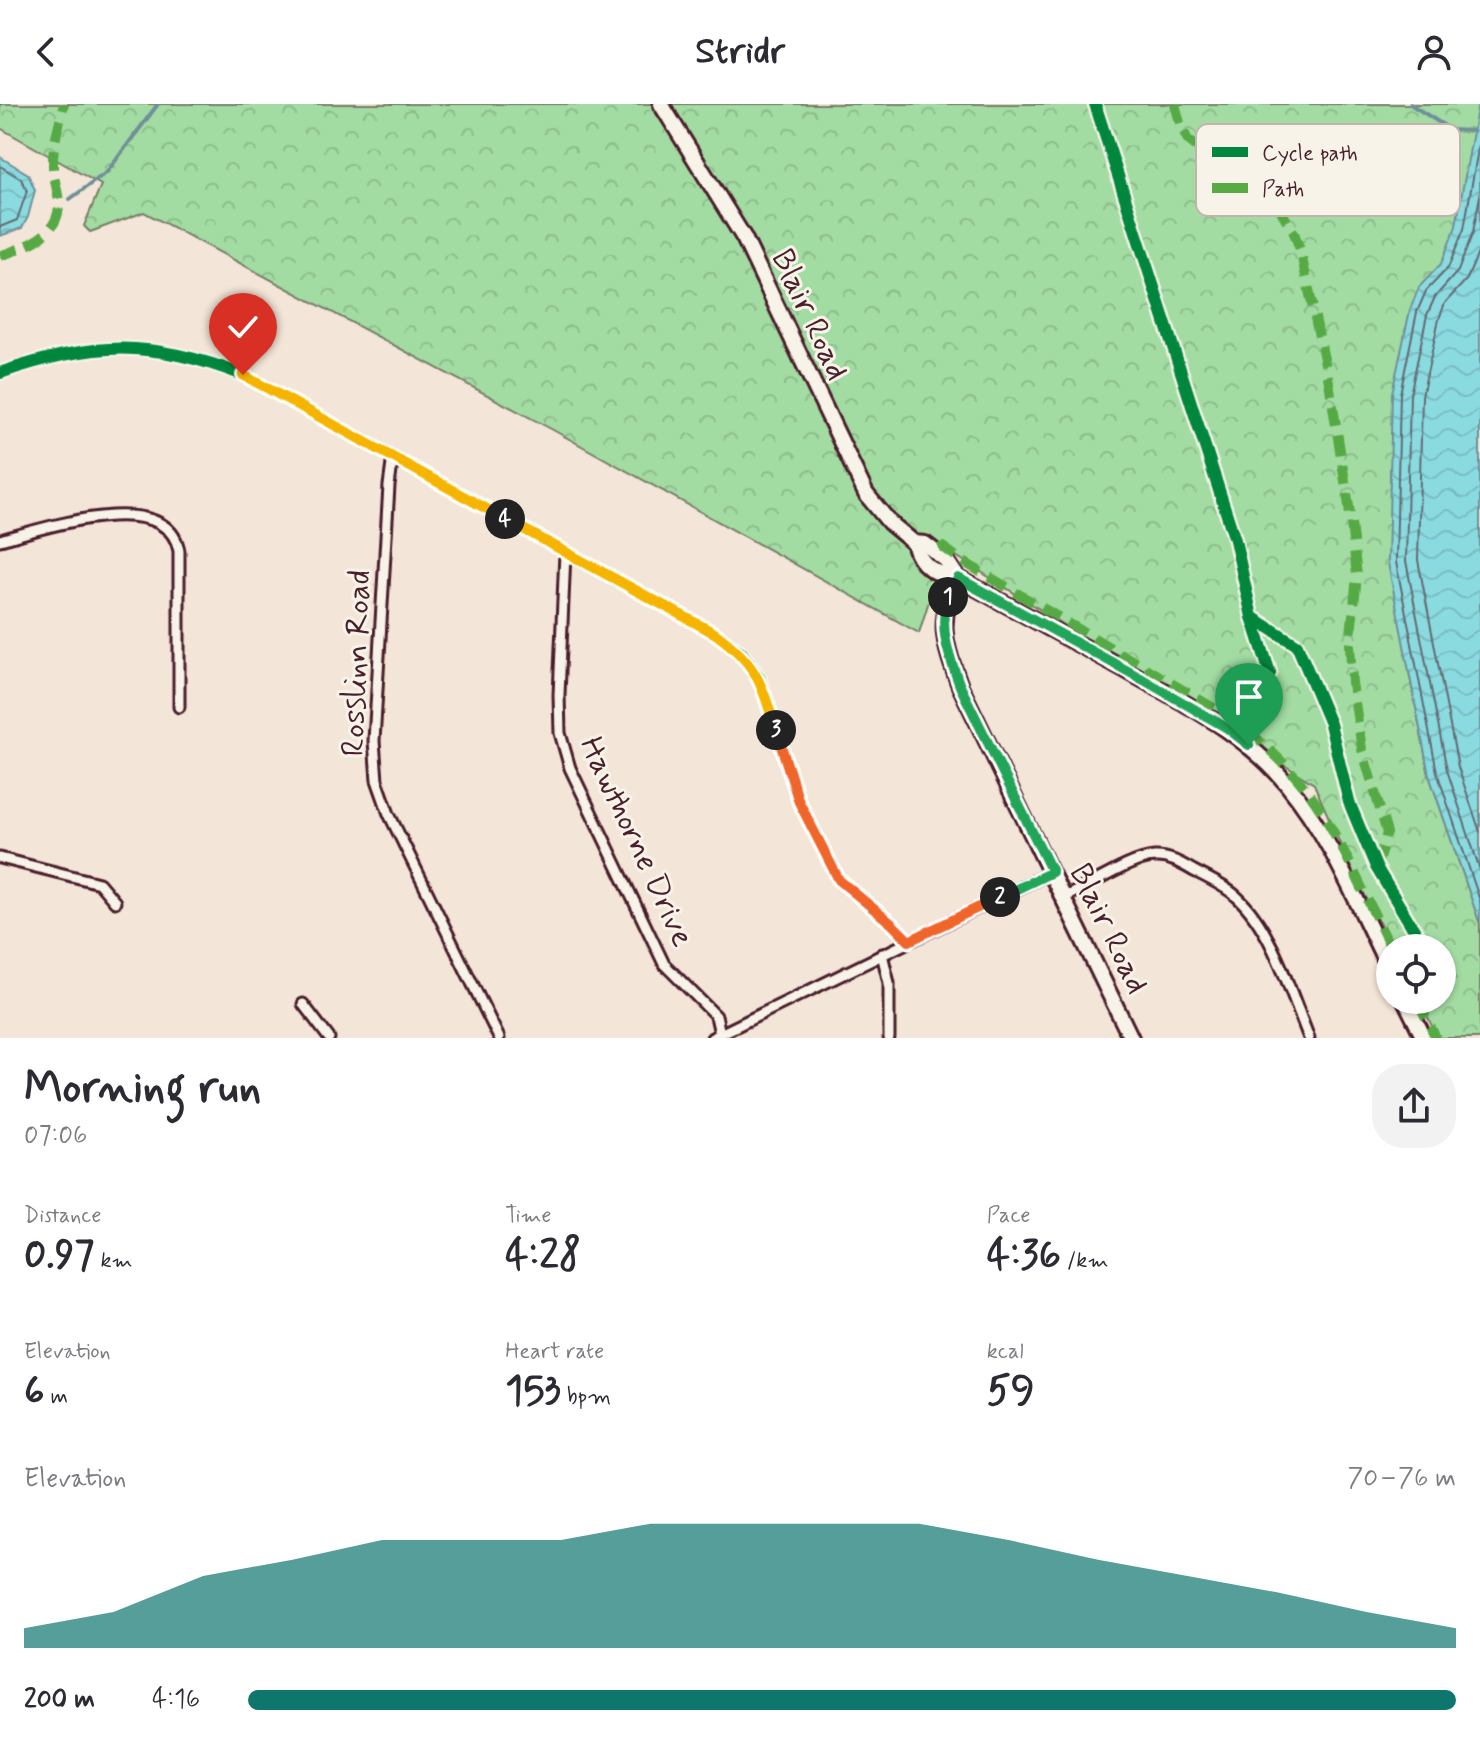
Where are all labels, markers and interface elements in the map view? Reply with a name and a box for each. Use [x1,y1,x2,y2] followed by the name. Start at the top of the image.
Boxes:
[695,29,785,76] text: Stridr
[24,30,68,74] icon: back
[1412,30,1456,74] icon: person
[1196,124,1460,216] legend
[1262,140,1358,168] text: Cycle path
[1262,176,1304,204] text: Path
[761,243,858,387] street label: Blair Road
[209,293,277,375] pin
[221,305,265,349] icon: check
[485,499,525,539] pin: 4
[499,505,511,533] text: 4
[333,569,381,757] street label: Rosslinn Road
[928,577,968,617] pin: 1
[943,583,953,611] text: 1
[1215,663,1283,745] pin
[1227,675,1271,719] icon: arrive
[756,710,796,750] pin: 3
[771,716,781,744] text: 3
[569,730,703,954] street label: Hawthorne Drive
[1059,857,1158,1001] street label: Blair Road
[980,877,1020,917] pin: 2
[995,883,1005,911] text: 2
[1376,934,1456,1014] map controls
[1376,934,1456,1014] button: locate
[24,1060,261,1118] text: Morning run
[1372,1064,1456,1148] button: share
[24,1119,87,1153] text: 07:06
[24,1202,101,1230] text: Distance
[505,1202,551,1230] text: Time
[987,1202,1030,1230] text: Pace
[24,1230,94,1282] text: 0.97
[505,1230,581,1282] text: 4:28
[987,1230,1061,1282] text: 4:36
[94,1247,133,1275] text: km
[1061,1247,1108,1275] text: /km
[24,1338,111,1366] text: Elevation
[505,1338,604,1366] text: Heart rate
[987,1338,1024,1366] text: kcal
[24,1366,44,1418] text: 6
[505,1366,561,1418] text: 153
[987,1366,1035,1418] text: 59
[44,1383,68,1411] text: m
[561,1383,611,1411] text: bpm
[24,1462,126,1496] text: Elevation
[1347,1462,1456,1496] text: 70–76 m
[24,1683,95,1717] text: 200 m
[152,1683,200,1717] text: 4:16

